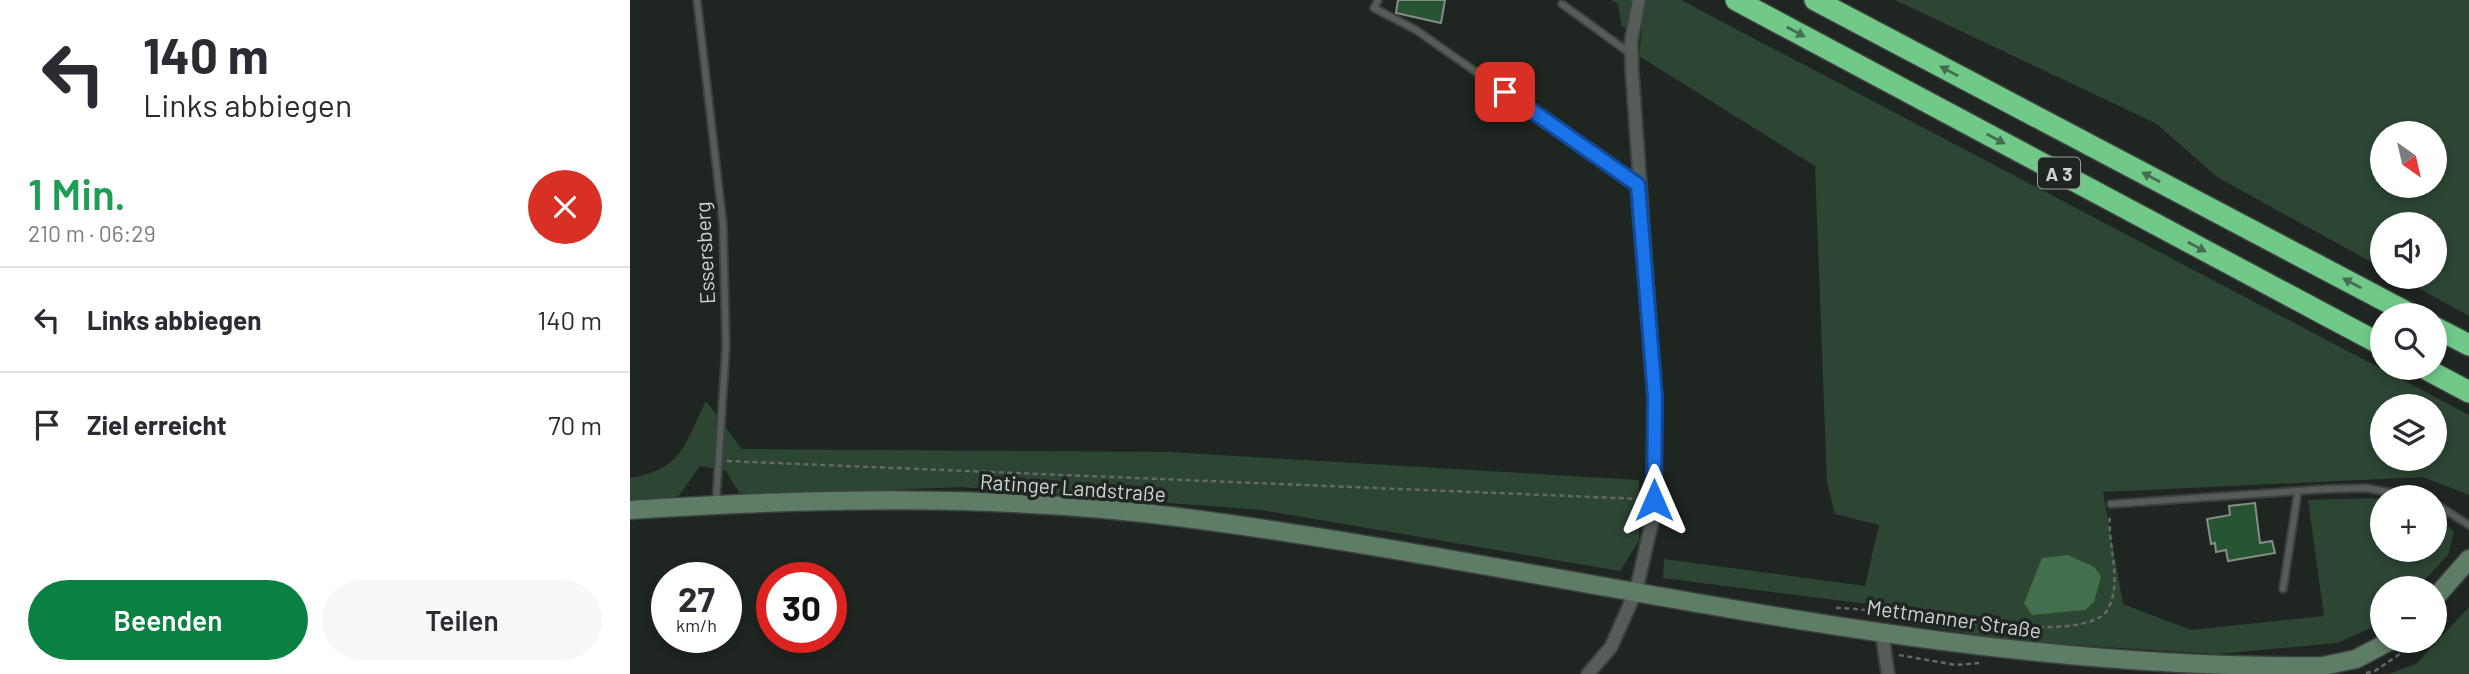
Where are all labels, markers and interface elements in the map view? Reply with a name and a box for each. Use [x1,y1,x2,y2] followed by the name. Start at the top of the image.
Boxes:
[143,25,269,84] text: 140 m
[1786,26,1806,38] one-way arrow
[28,28,119,119] icon: left
[1475,62,1535,122] pin
[1939,65,1959,77] one-way arrow
[1486,73,1524,111] icon: arrive
[143,85,352,123] text: Links abbiegen
[2370,121,2446,198] north arrow
[2370,121,2447,653] map controls
[1987,133,2007,145] one-way arrow
[2038,158,2080,188] road number: A 3
[28,168,126,218] text: 1 Min.
[528,170,602,244] button: close
[2141,171,2160,183] one-way arrow
[689,201,719,305] street label: Essersberg
[2370,212,2447,289] button: sound
[28,219,156,247] text: 210 m · 06:29
[2187,241,2207,252] one-way arrow
[2342,277,2362,289] one-way arrow
[28,301,66,339] icon: left
[2370,303,2447,380] button: search
[87,304,261,335] text: Links abbiegen
[537,304,602,335] text: 140 m
[2370,394,2447,471] button: layers
[28,406,66,444] icon: arrive
[87,409,227,440] text: Ziel erreicht
[548,409,602,440] text: 70 m
[1617,463,1691,537] position arrow
[979,468,1167,506] street label: Ratinger Landstraße
[2370,485,2447,562] button: +
[756,562,847,653] speed limit sign: 30
[2370,576,2447,653] button: −
[678,577,715,619] text: 27
[28,580,308,660] button: Beenden
[322,580,602,660] button: Teilen
[1865,593,2043,643] street label: Mettmanner Straße
[676,614,717,636] text: km/h

